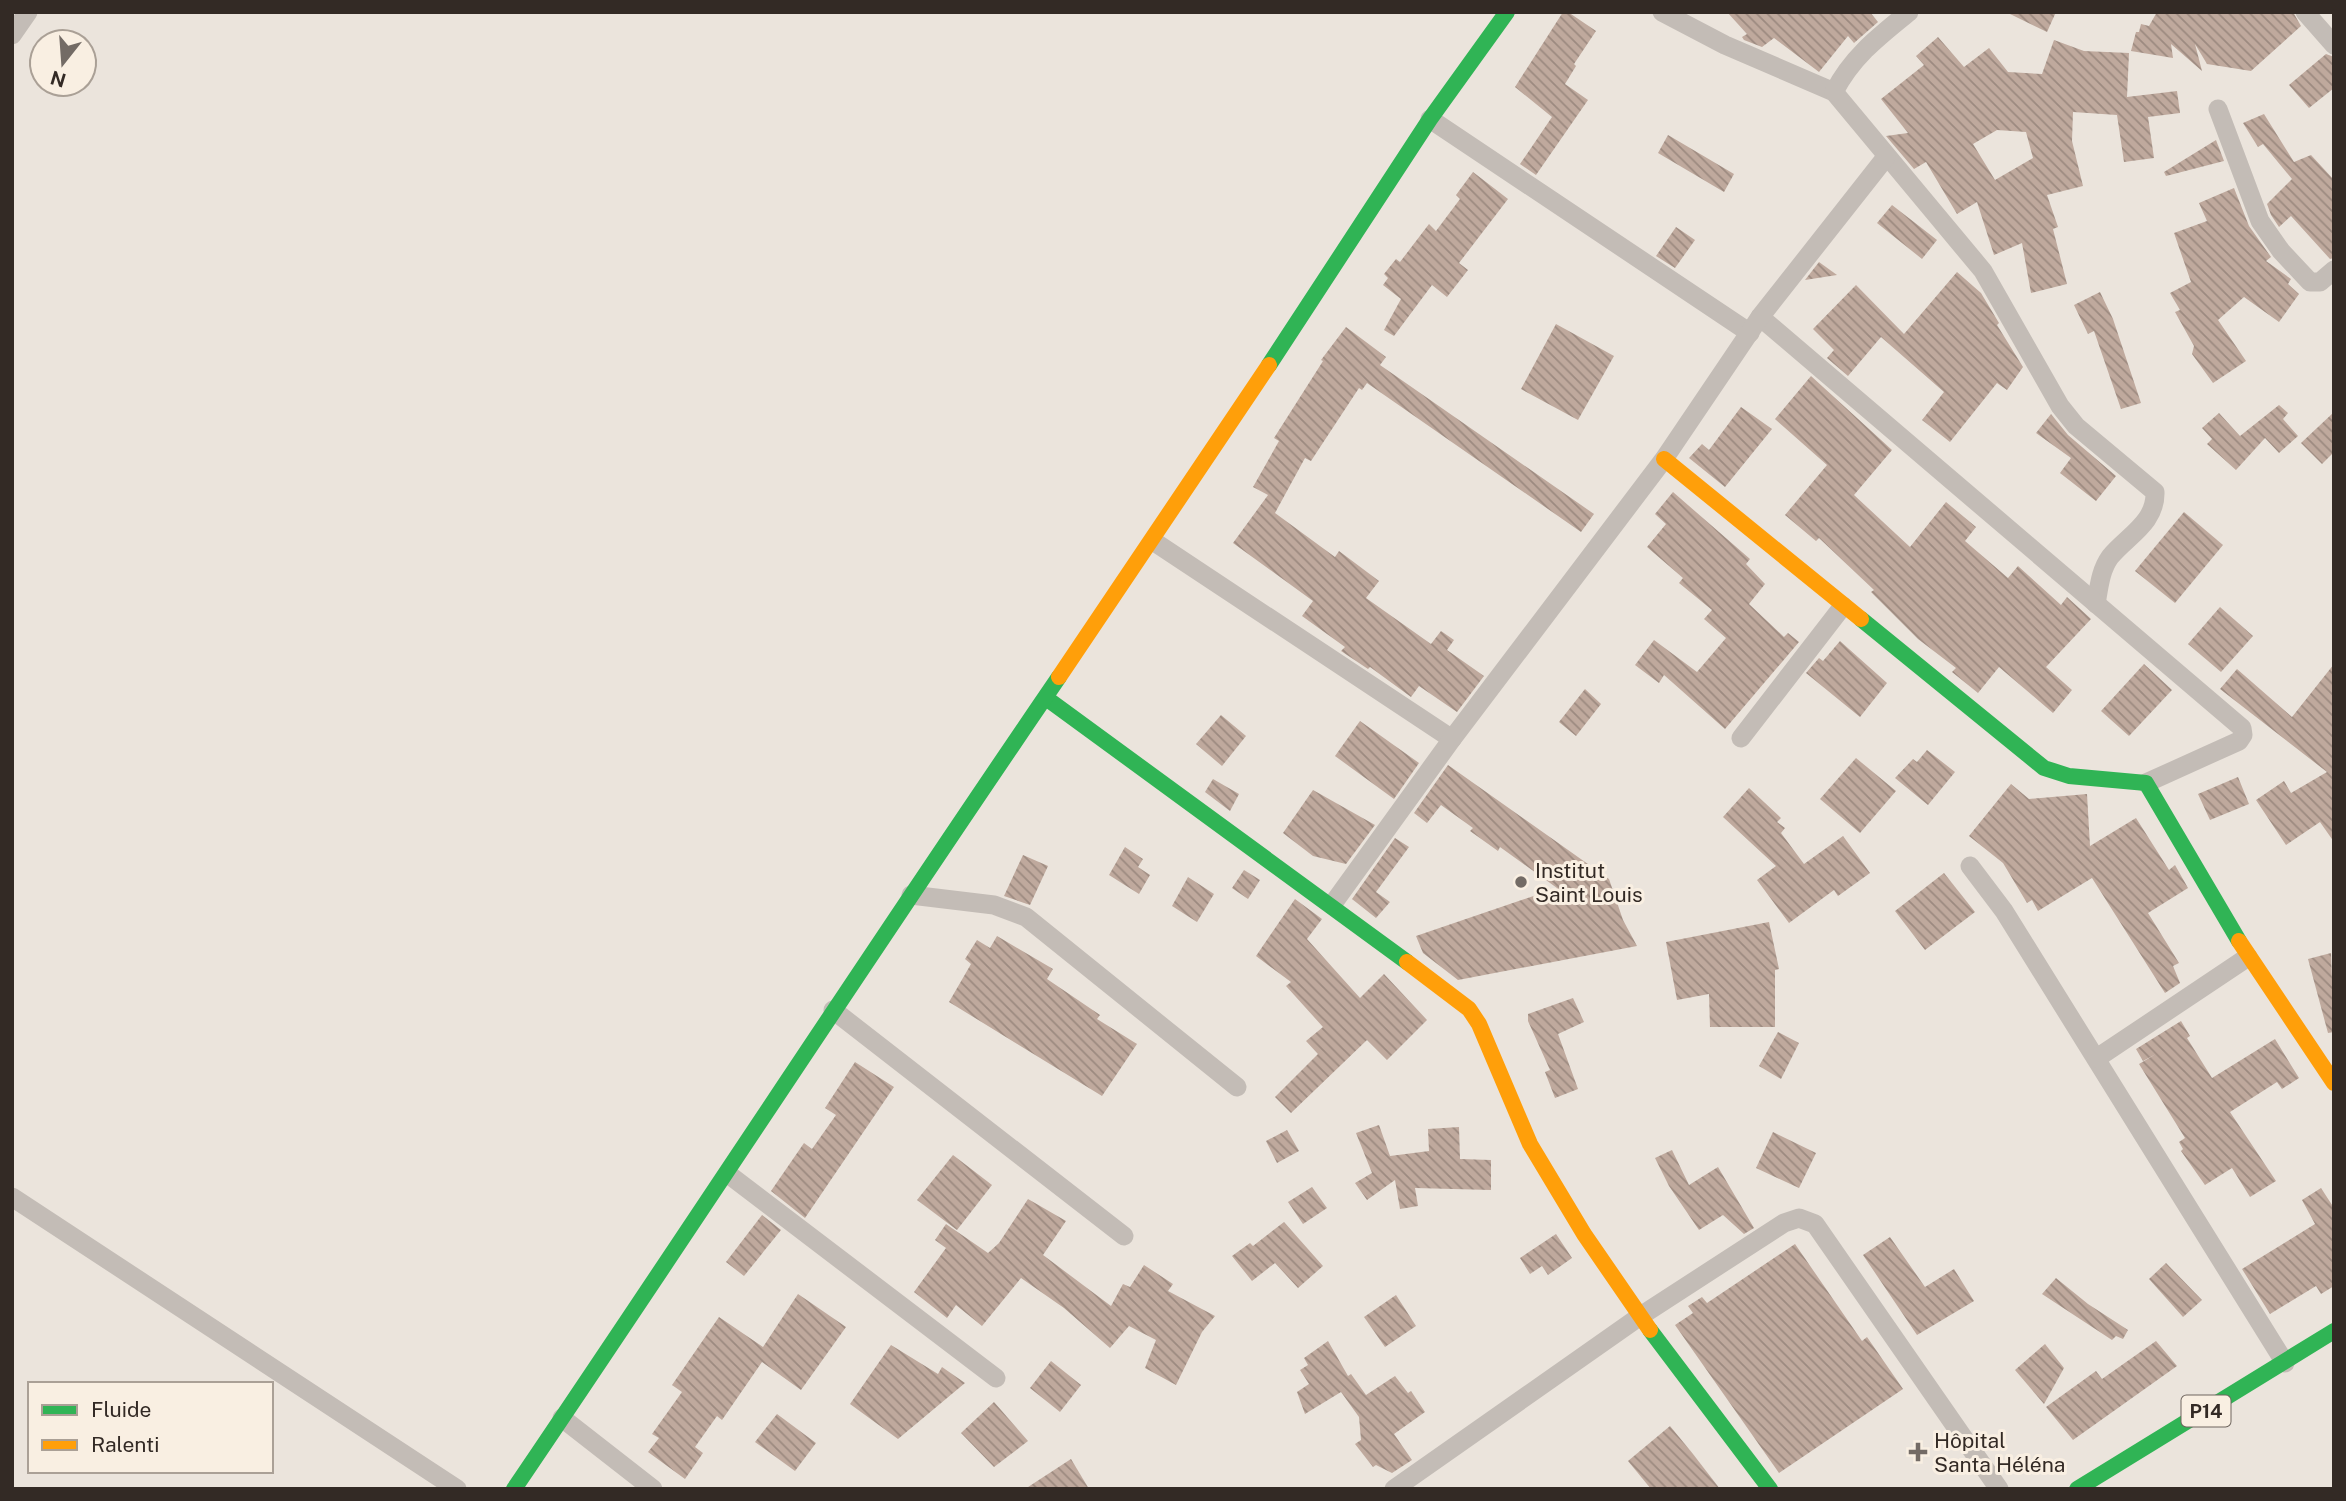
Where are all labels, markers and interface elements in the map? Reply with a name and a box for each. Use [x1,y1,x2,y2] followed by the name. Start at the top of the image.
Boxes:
[28,28,98,98] north arrow
[48,67,68,92] text: N
[1535,858,1643,907] place label: Institut Saint Louis
[1513,874,1529,890] marker: Institut Saint Louis
[28,1382,273,1473] legend
[2182,1396,2230,1427] road number: P14
[91,1397,151,1422] text: Fluide
[1934,1428,2065,1477] place label: Hôpital Santa Héléna
[91,1432,159,1457] text: Ralenti
[1908,1442,1928,1462] marker: Hôpital Santa Héléna

